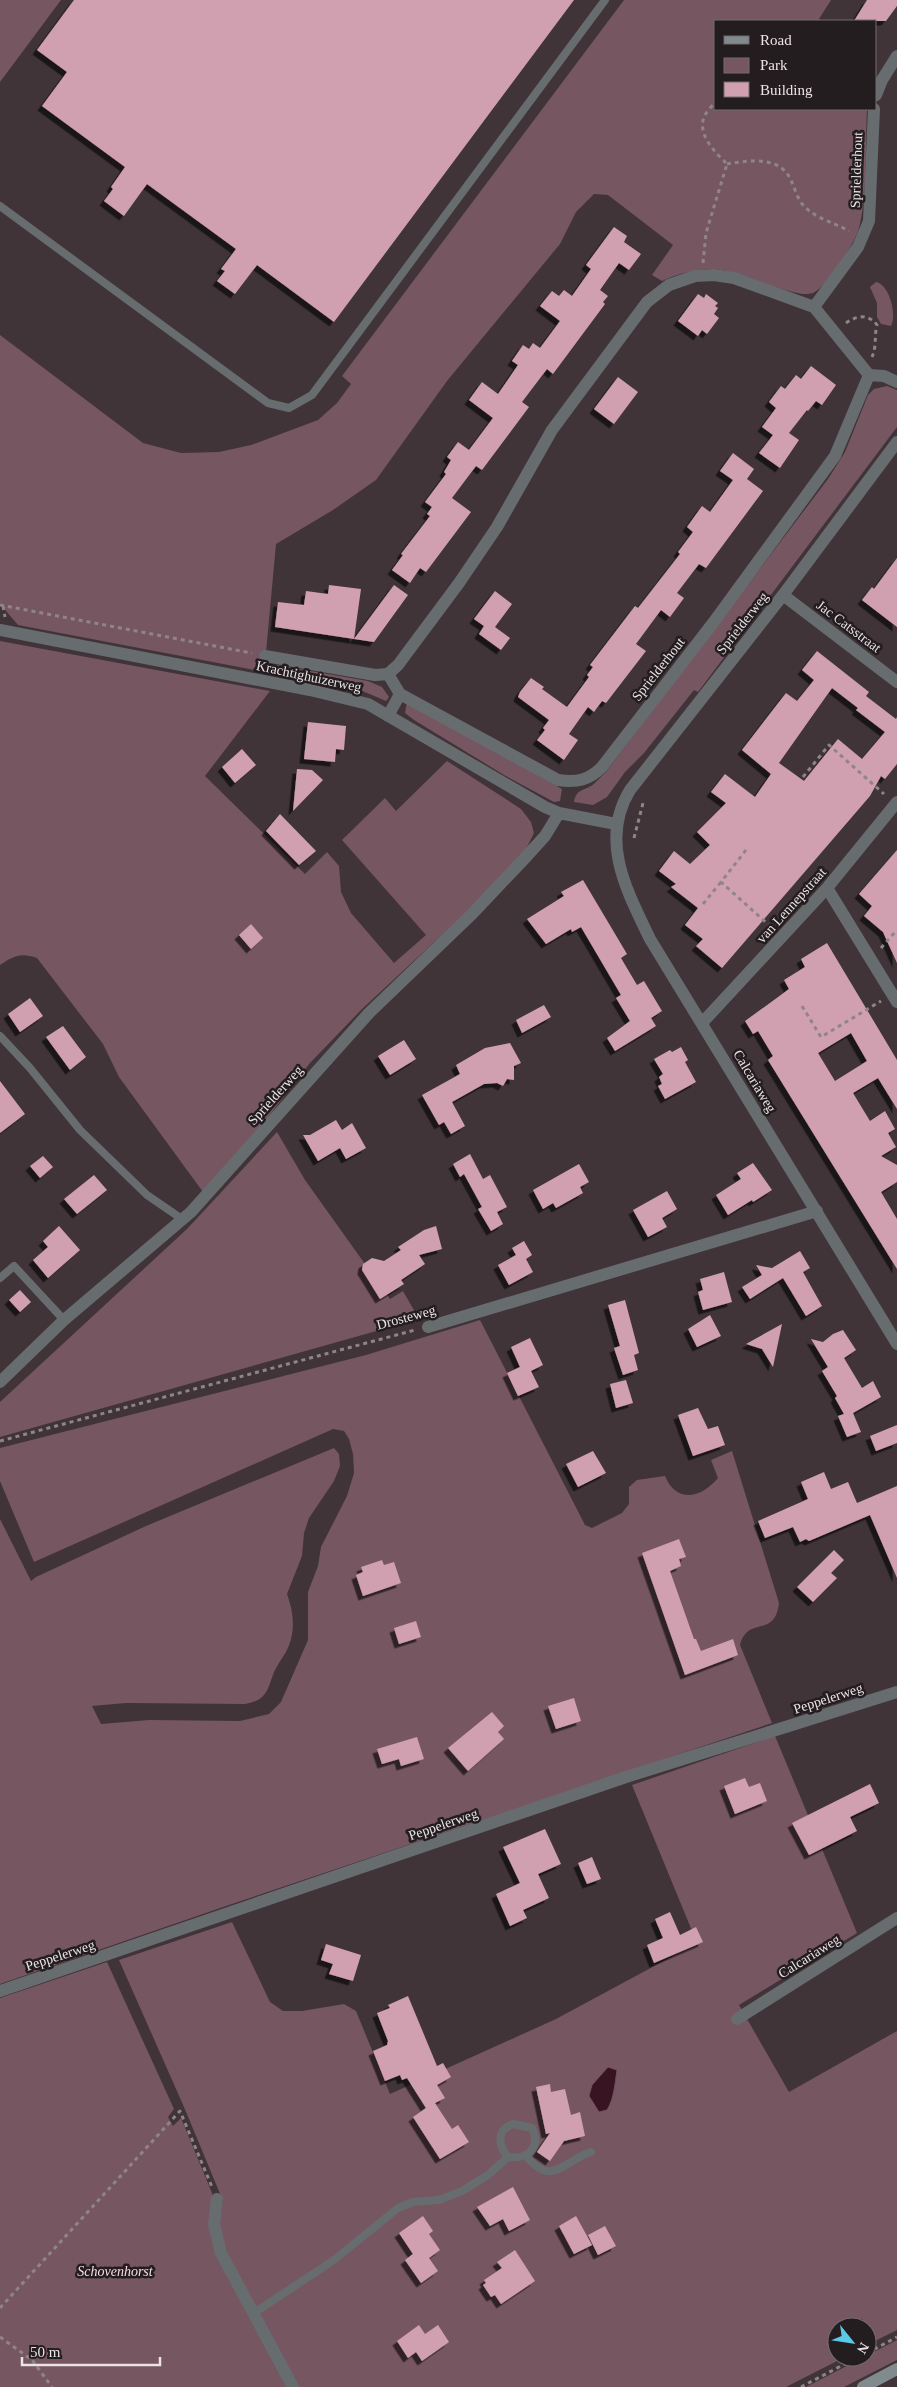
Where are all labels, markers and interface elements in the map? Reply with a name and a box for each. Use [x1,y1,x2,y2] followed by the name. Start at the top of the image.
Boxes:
[714,20,877,110] legend
[760,32,792,48] text: Road
[760,57,788,73] text: Park
[760,82,813,98] text: Building
[848,132,865,208] street label: Sprielderhout
[714,589,771,657] street label: Sprielderweg
[814,597,884,655] street label: Jac Catsstraat
[629,635,688,704] street label: Sprielderhout
[255,658,363,695] street label: Krachtighuizerweg
[754,865,829,946] street label: van Lennepstraat
[730,1047,779,1115] street label: Calcariaweg
[245,1063,306,1128] street label: Sprielderweg
[375,1302,437,1333] street label: Drosteweg
[791,1680,865,1717] street label: Peppelerweg
[407,1806,480,1843] street label: Peppelerweg
[776,1932,843,1981] street label: Calcariaweg
[23,1937,97,1974] street label: Peppelerweg
[77,2264,154,2279] park label: Schovenhorst
[827,2317,877,2367] north arrow
[22,2334,160,2366] scale bar
[854,2340,872,2356] text: N
[30,2344,61,2360] text: 50 m

